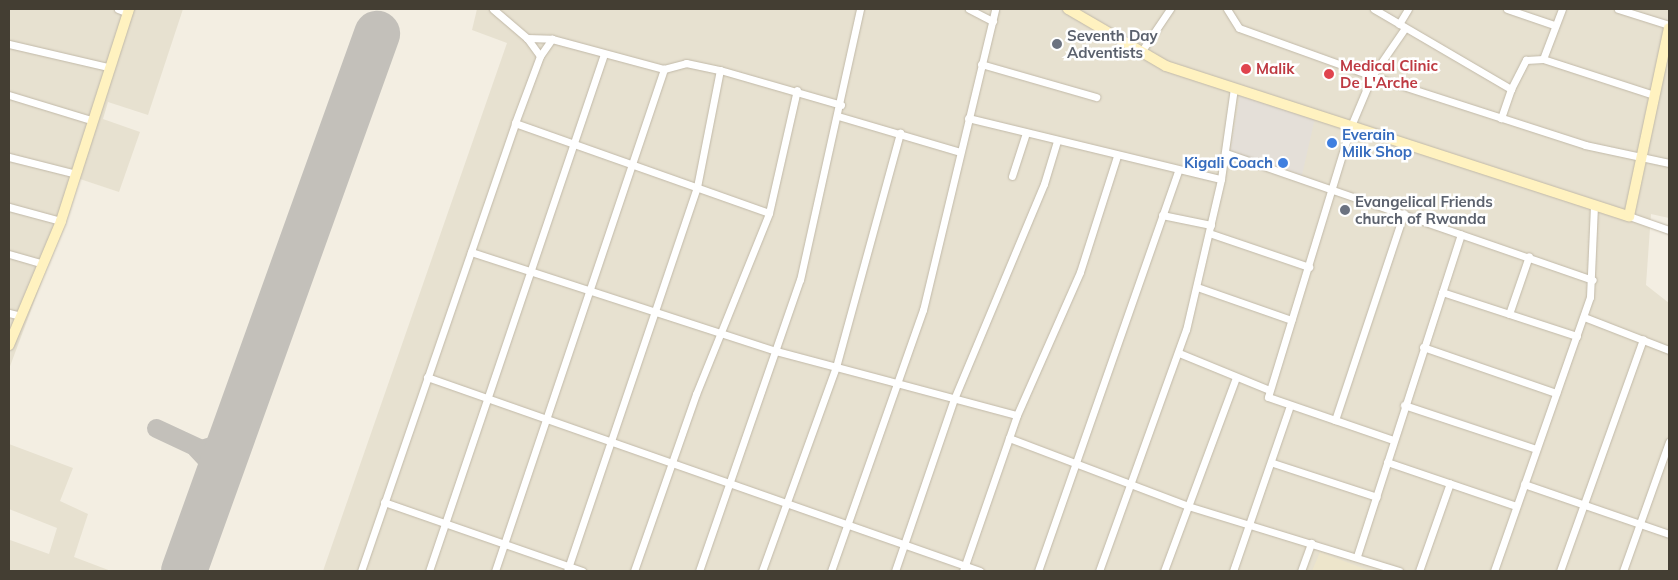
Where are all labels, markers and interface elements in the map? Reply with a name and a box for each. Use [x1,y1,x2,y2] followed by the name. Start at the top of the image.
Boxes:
[1067,26,1158,61] place label: Seventh Day Adventists
[1051,38,1063,50] marker: Seventh Day Adventists
[1340,56,1438,91] place label: Medical Clinic De L'Arche
[1256,60,1294,78] place label: Malik
[1240,63,1252,75] marker: Malik
[1322,67,1336,81] marker: Medical Clinic De L'Arche
[1342,125,1412,160] place label: Everain Milk Shop
[1326,137,1338,149] marker: Everain Milk Shop
[1184,154,1273,172] place label: Kigali Coach
[1277,157,1289,169] marker: Kigali Coach
[1355,192,1493,227] place label: Evangelical Friends church of Rwanda
[1339,204,1351,216] marker: Evangelical Friends church of Rwanda

